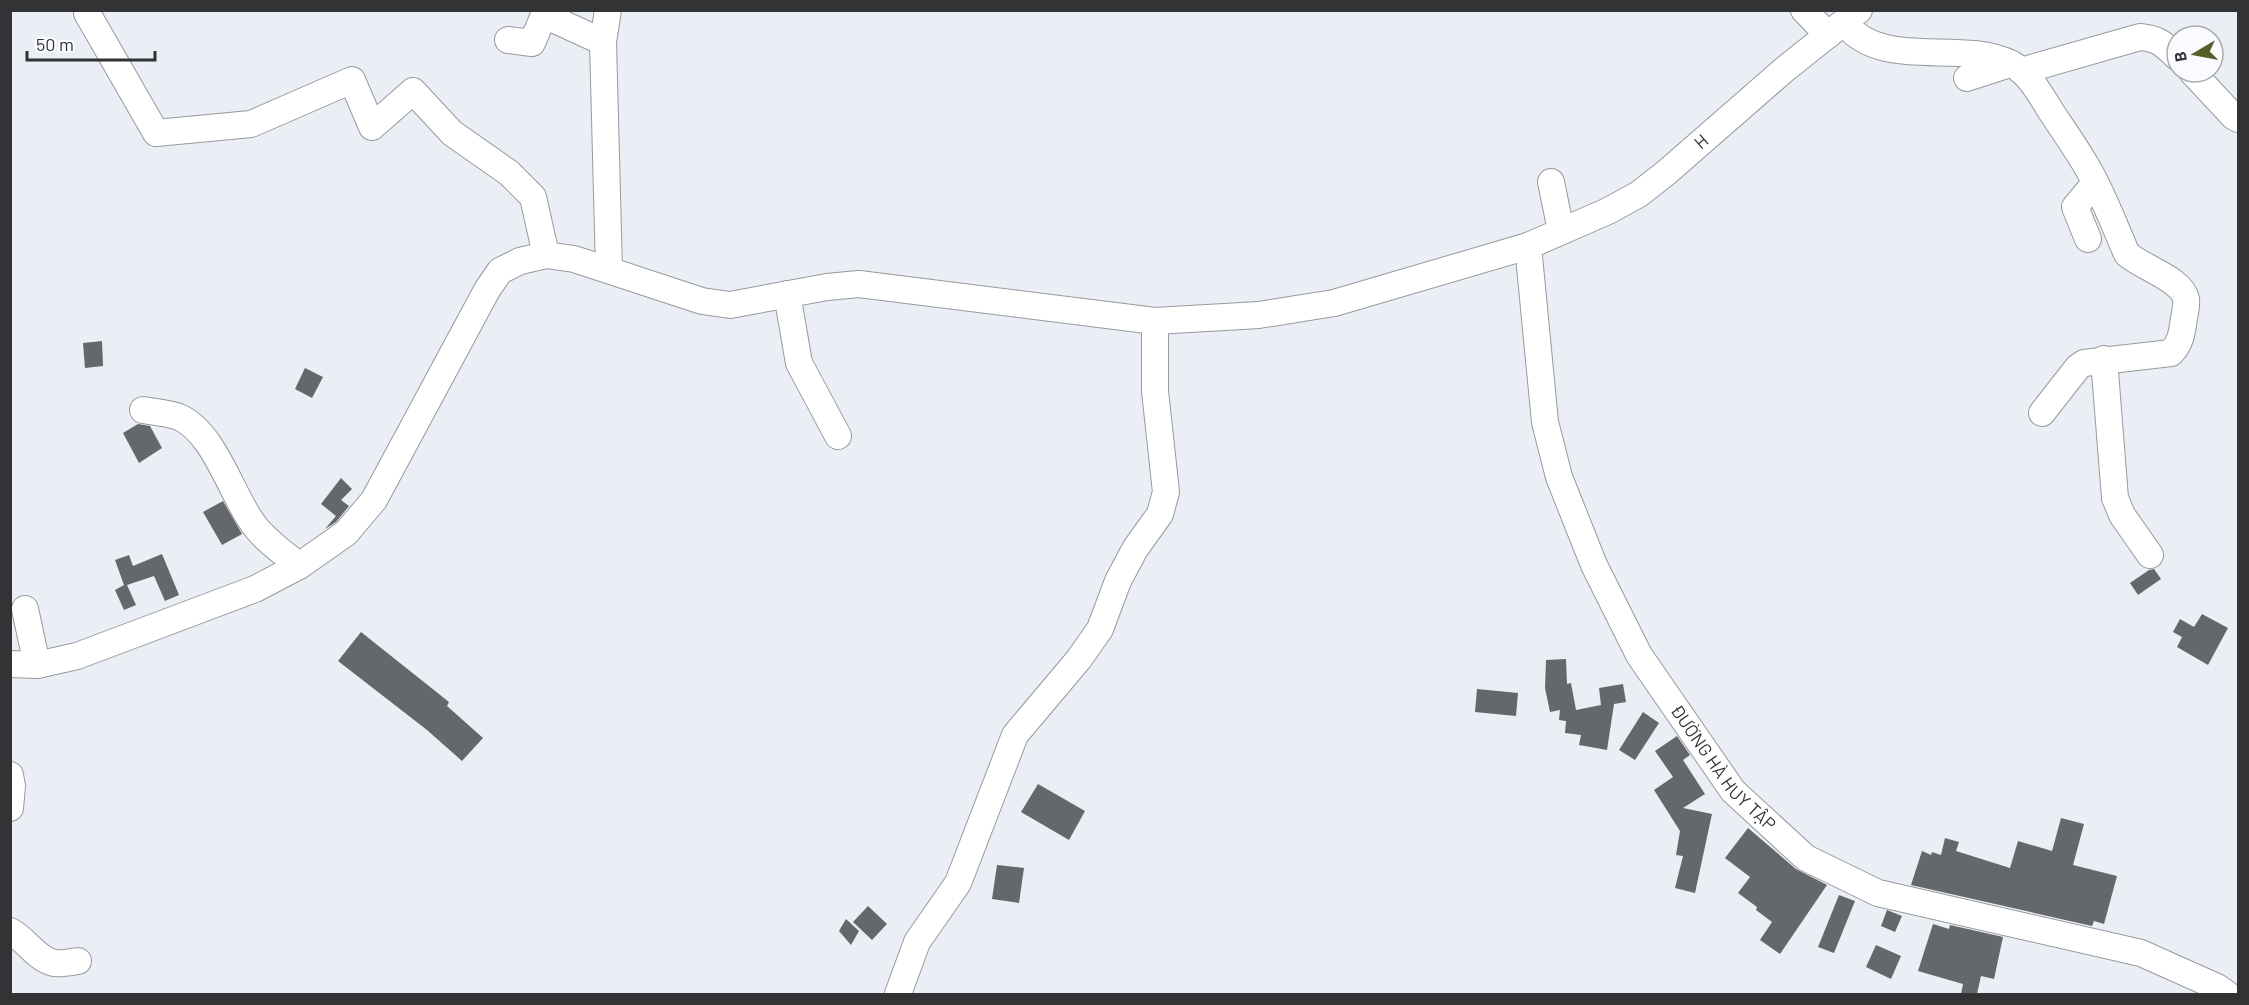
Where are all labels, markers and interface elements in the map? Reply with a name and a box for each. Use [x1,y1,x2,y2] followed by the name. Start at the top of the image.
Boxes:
[27,24,154,62] scale bar
[2165,24,2225,84] north arrow
[36,33,74,55] text: 50 m
[2170,50,2190,63] text: B
[1689,129,1713,153] street label: H
[1667,700,1781,835] street label: ĐƯỜNG HÀ HUY TẬP

